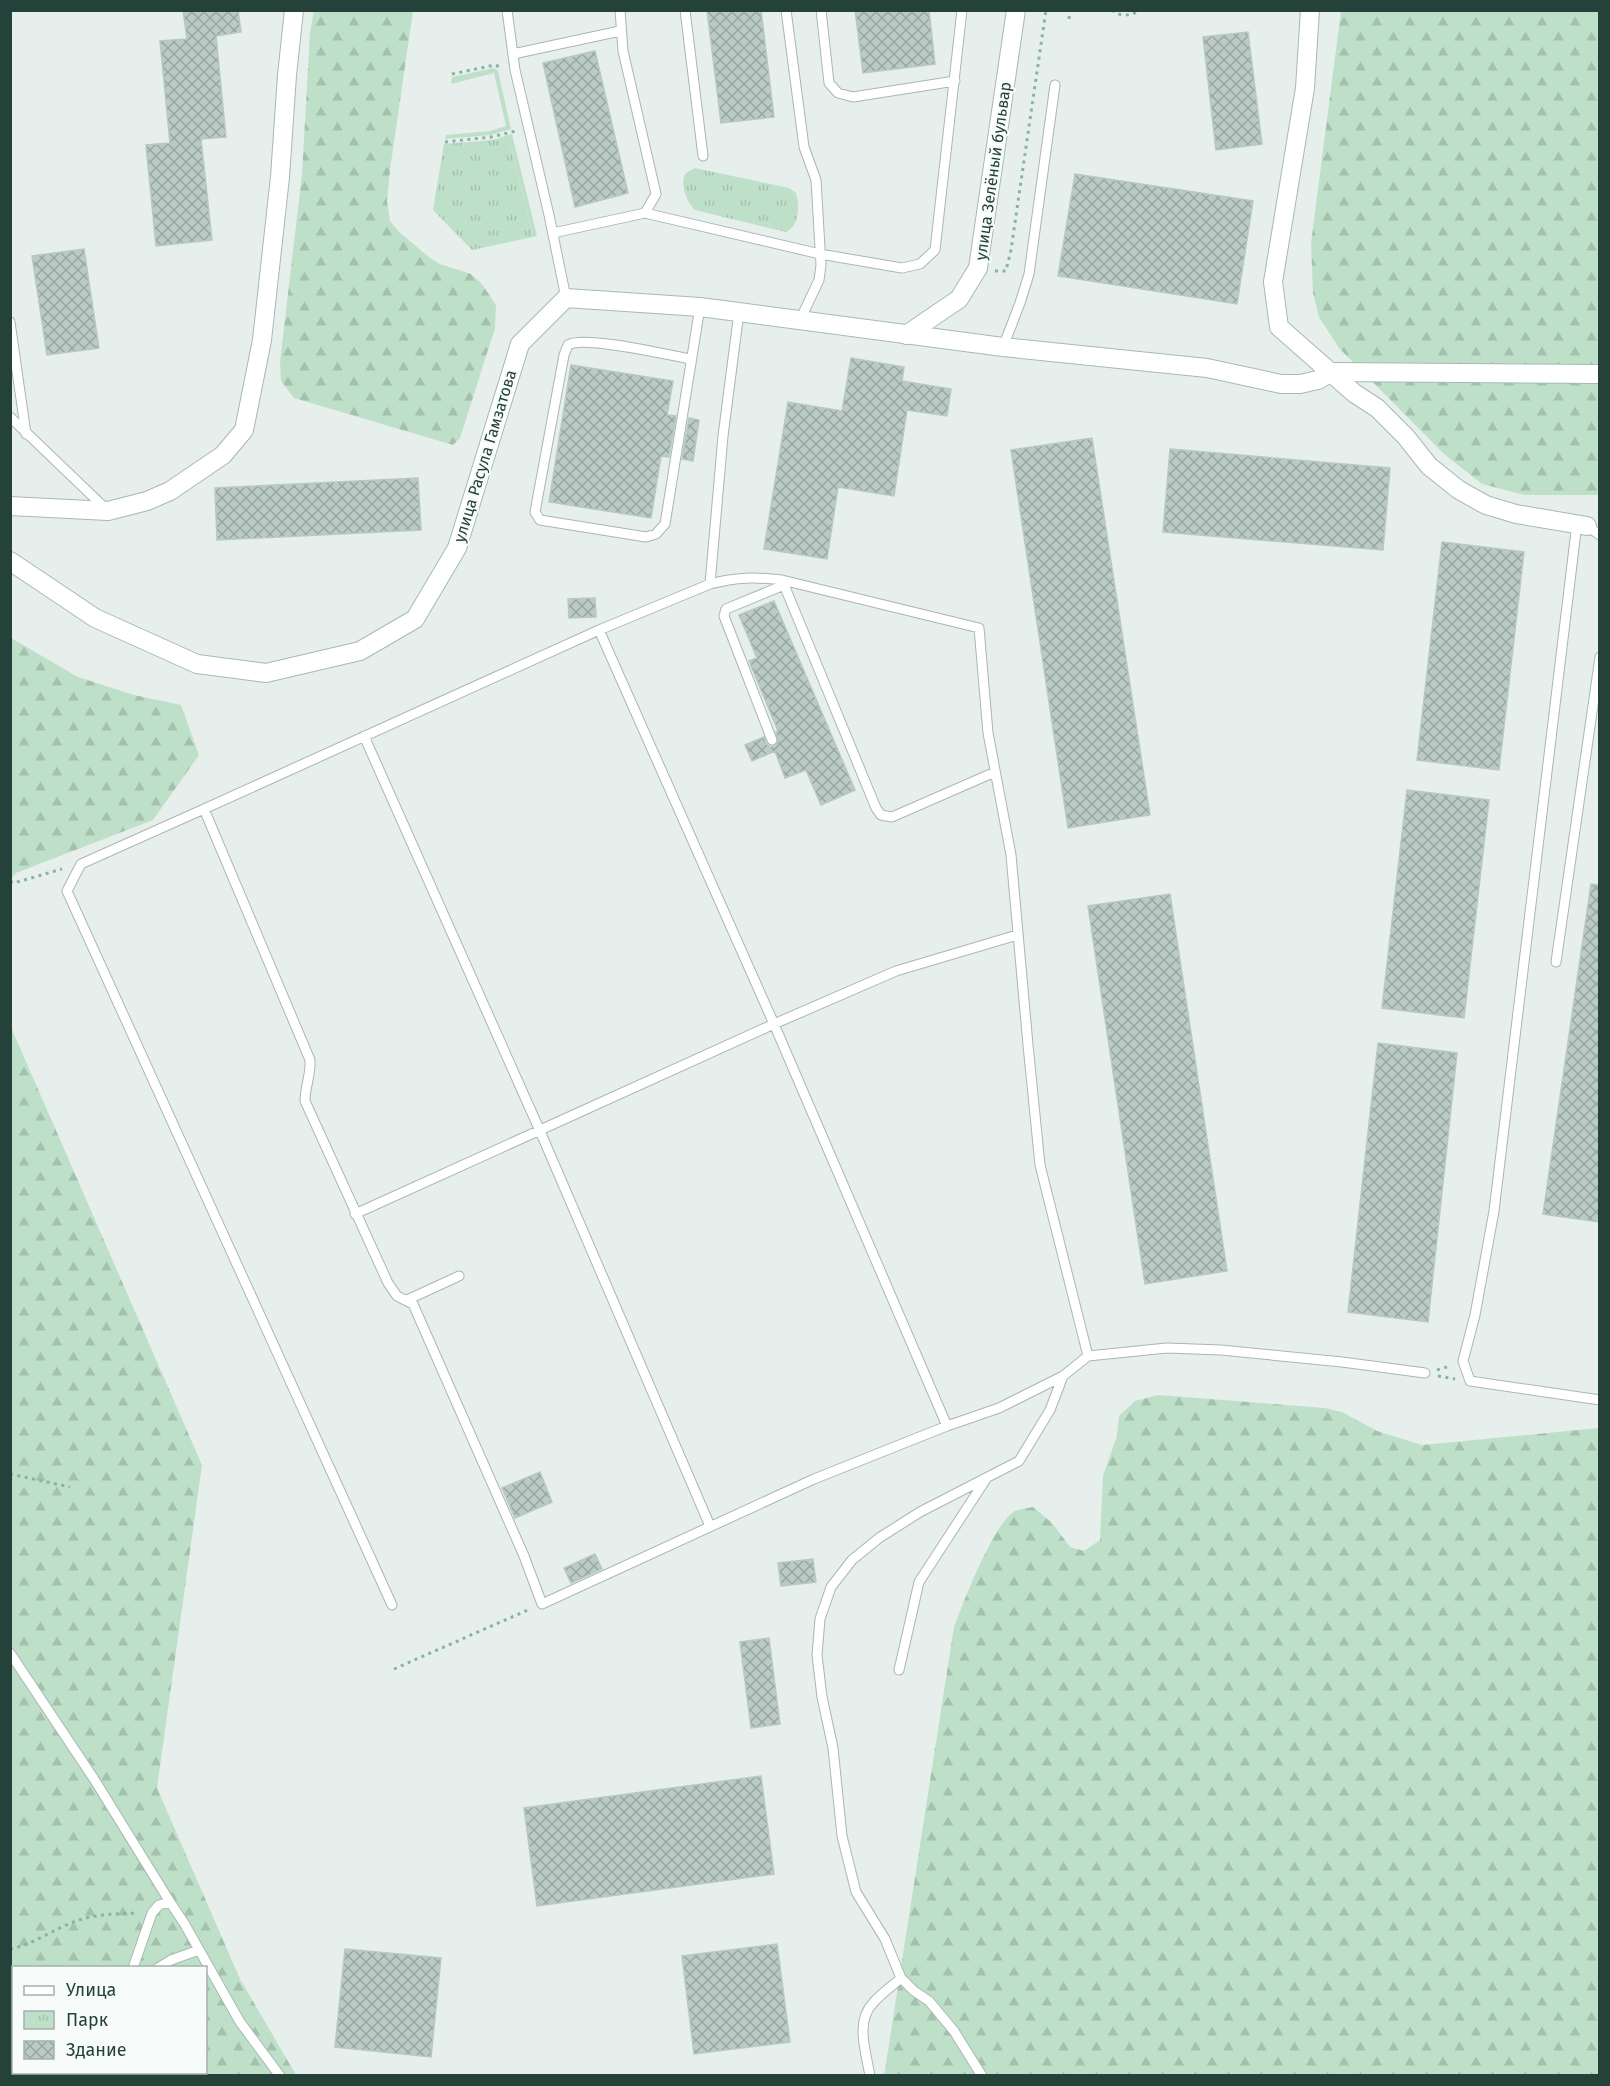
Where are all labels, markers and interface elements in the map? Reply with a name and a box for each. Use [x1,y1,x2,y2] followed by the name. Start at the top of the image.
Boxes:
[971,80,1015,262] street label: улица Зелёный бульвар
[450,367,520,545] street label: улица Расула Гамзатова
[12,1966,207,2074] legend
[66,1979,116,2001] text: Улица
[66,2009,109,2031] text: Парк
[66,2039,127,2061] text: Здание

